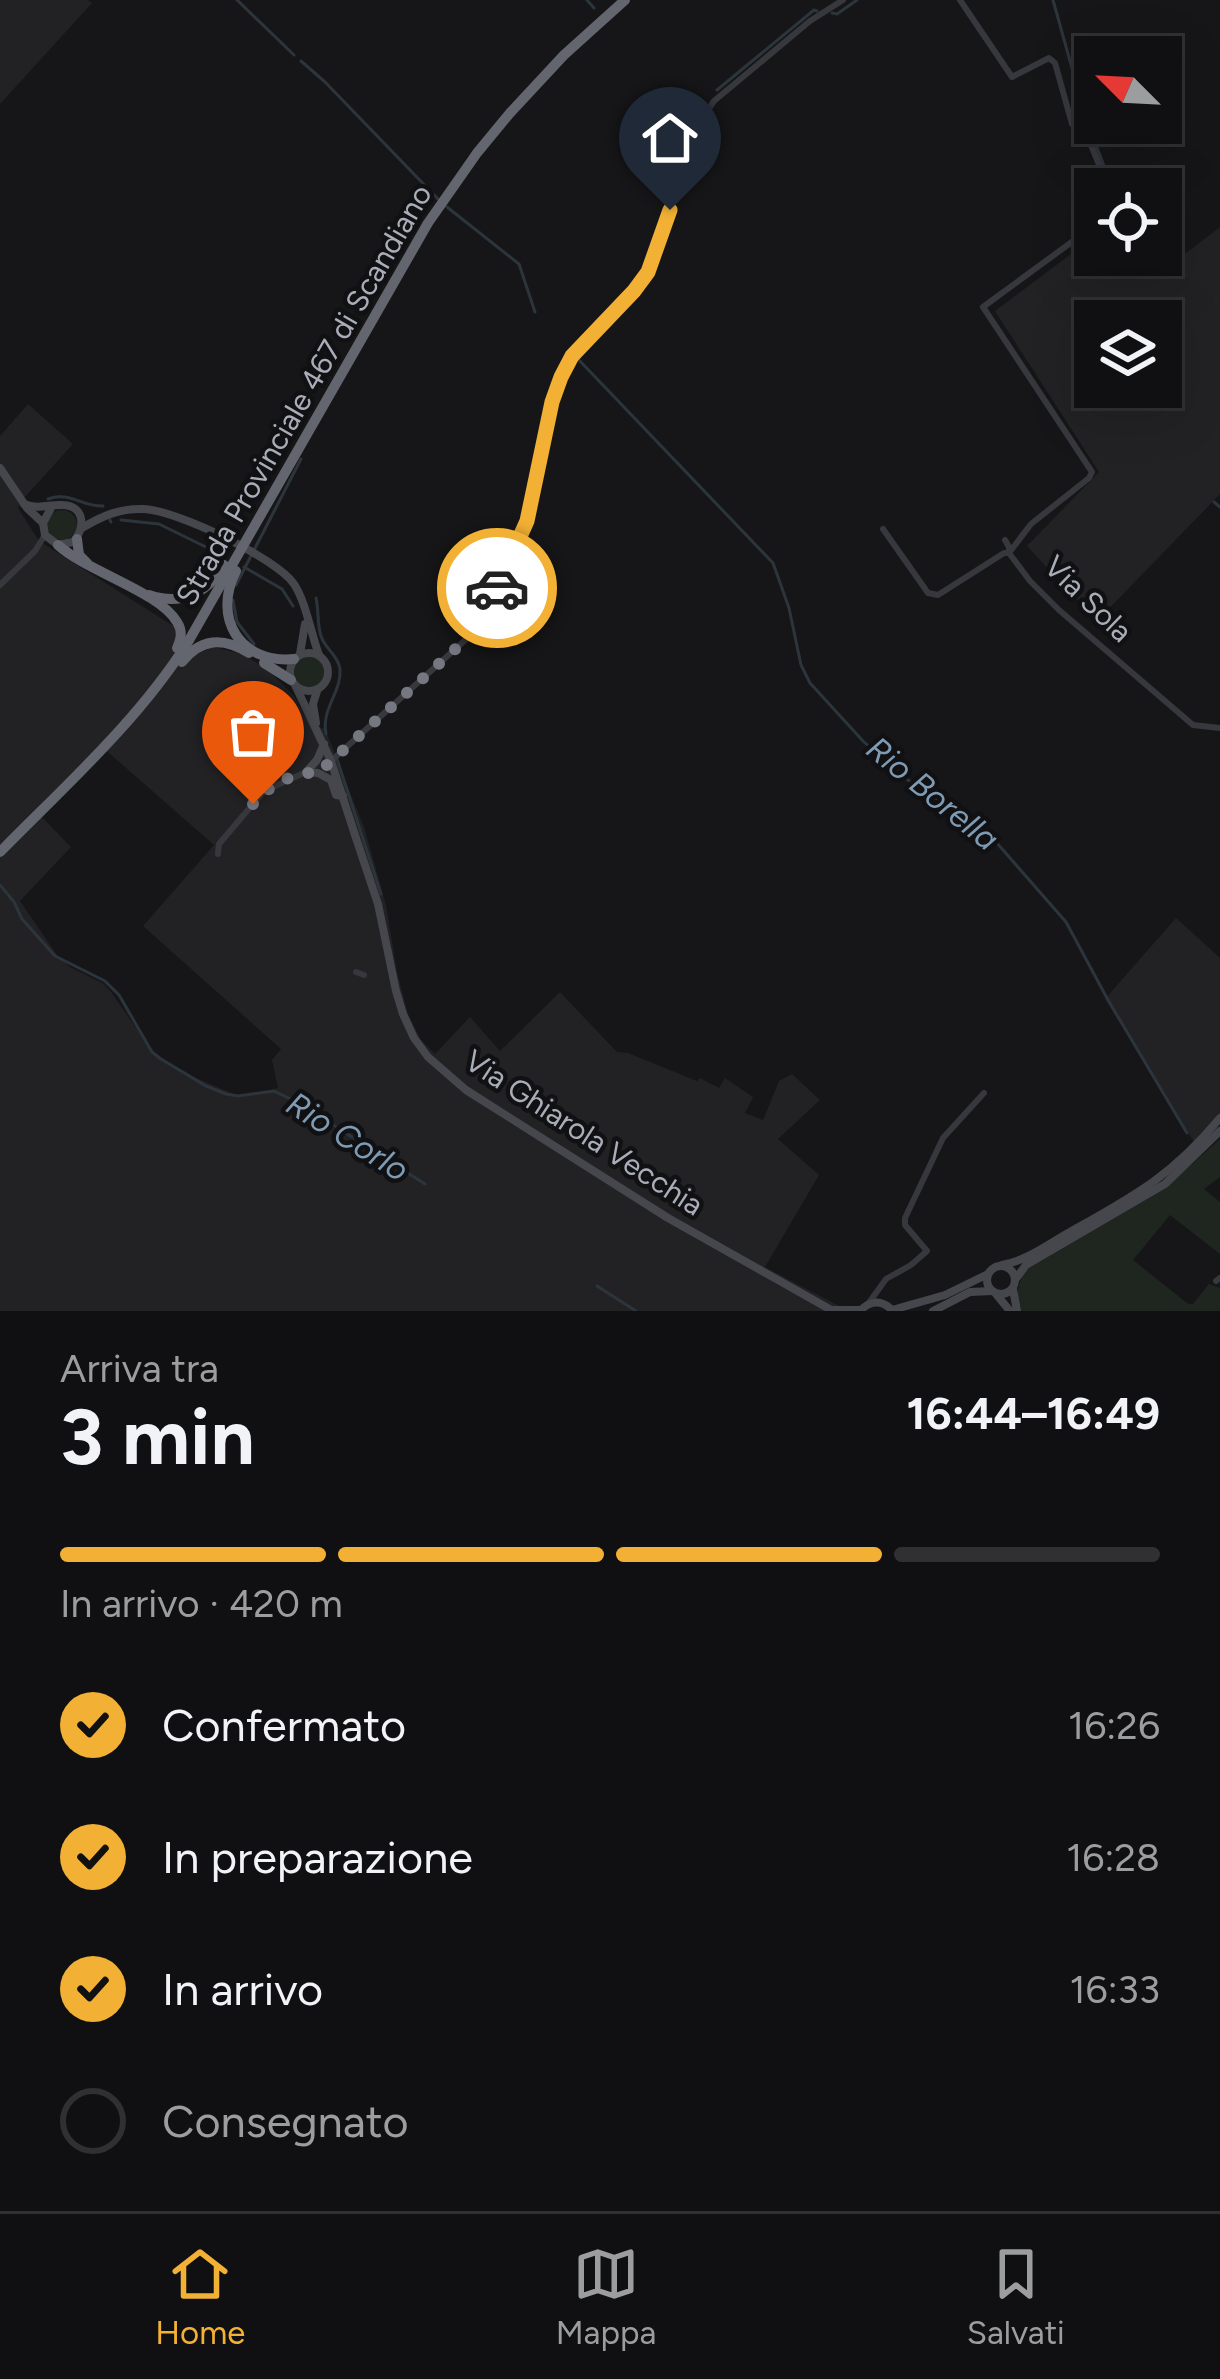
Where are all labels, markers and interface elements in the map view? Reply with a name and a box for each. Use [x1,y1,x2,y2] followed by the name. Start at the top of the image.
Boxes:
[1074,36,1182,144] north arrow
[1074,36,1182,408] map controls
[619,87,721,210] pin
[637,105,703,171] icon: home
[1074,168,1182,276] button: locate
[168,178,440,612] street label: Strada Provinciale 467 di Scandiano
[1074,300,1182,408] button: layers
[437,528,557,648] courier
[1037,548,1140,650] street label: Via Sola
[464,555,530,621] icon: car
[202,681,304,804] pin
[220,699,286,765] icon: bag
[859,728,1006,858] water label: Rio Borella
[458,1042,710,1223] street label: Via Ghiarola Vecchia
[280,1084,416,1189] water label: Rio Corlo
[60,1345,219,1392] text: Arriva tra
[906,1386,1160,1440] text: 16:44–16:49
[60,1390,255,1484] text: 3 min
[60,1580,343,1627] text: In arrivo · 420 m
[60,1692,126,1758] icon: check
[162,1698,406,1752] text: Confermato
[1068,1702,1160,1749] text: 16:26
[60,1824,126,1890] icon: check
[162,1830,473,1884] text: In preparazione
[1066,1834,1160,1881] text: 16:28
[60,1956,126,2022] icon: check
[162,1962,323,2016] text: In arrivo
[1070,1966,1160,2013] text: 16:33
[162,2094,409,2148] text: Consegnato
[155,2241,245,2352] tab: Home
[556,2241,656,2352] tab: Mappa
[967,2241,1065,2352] tab: Salvati

